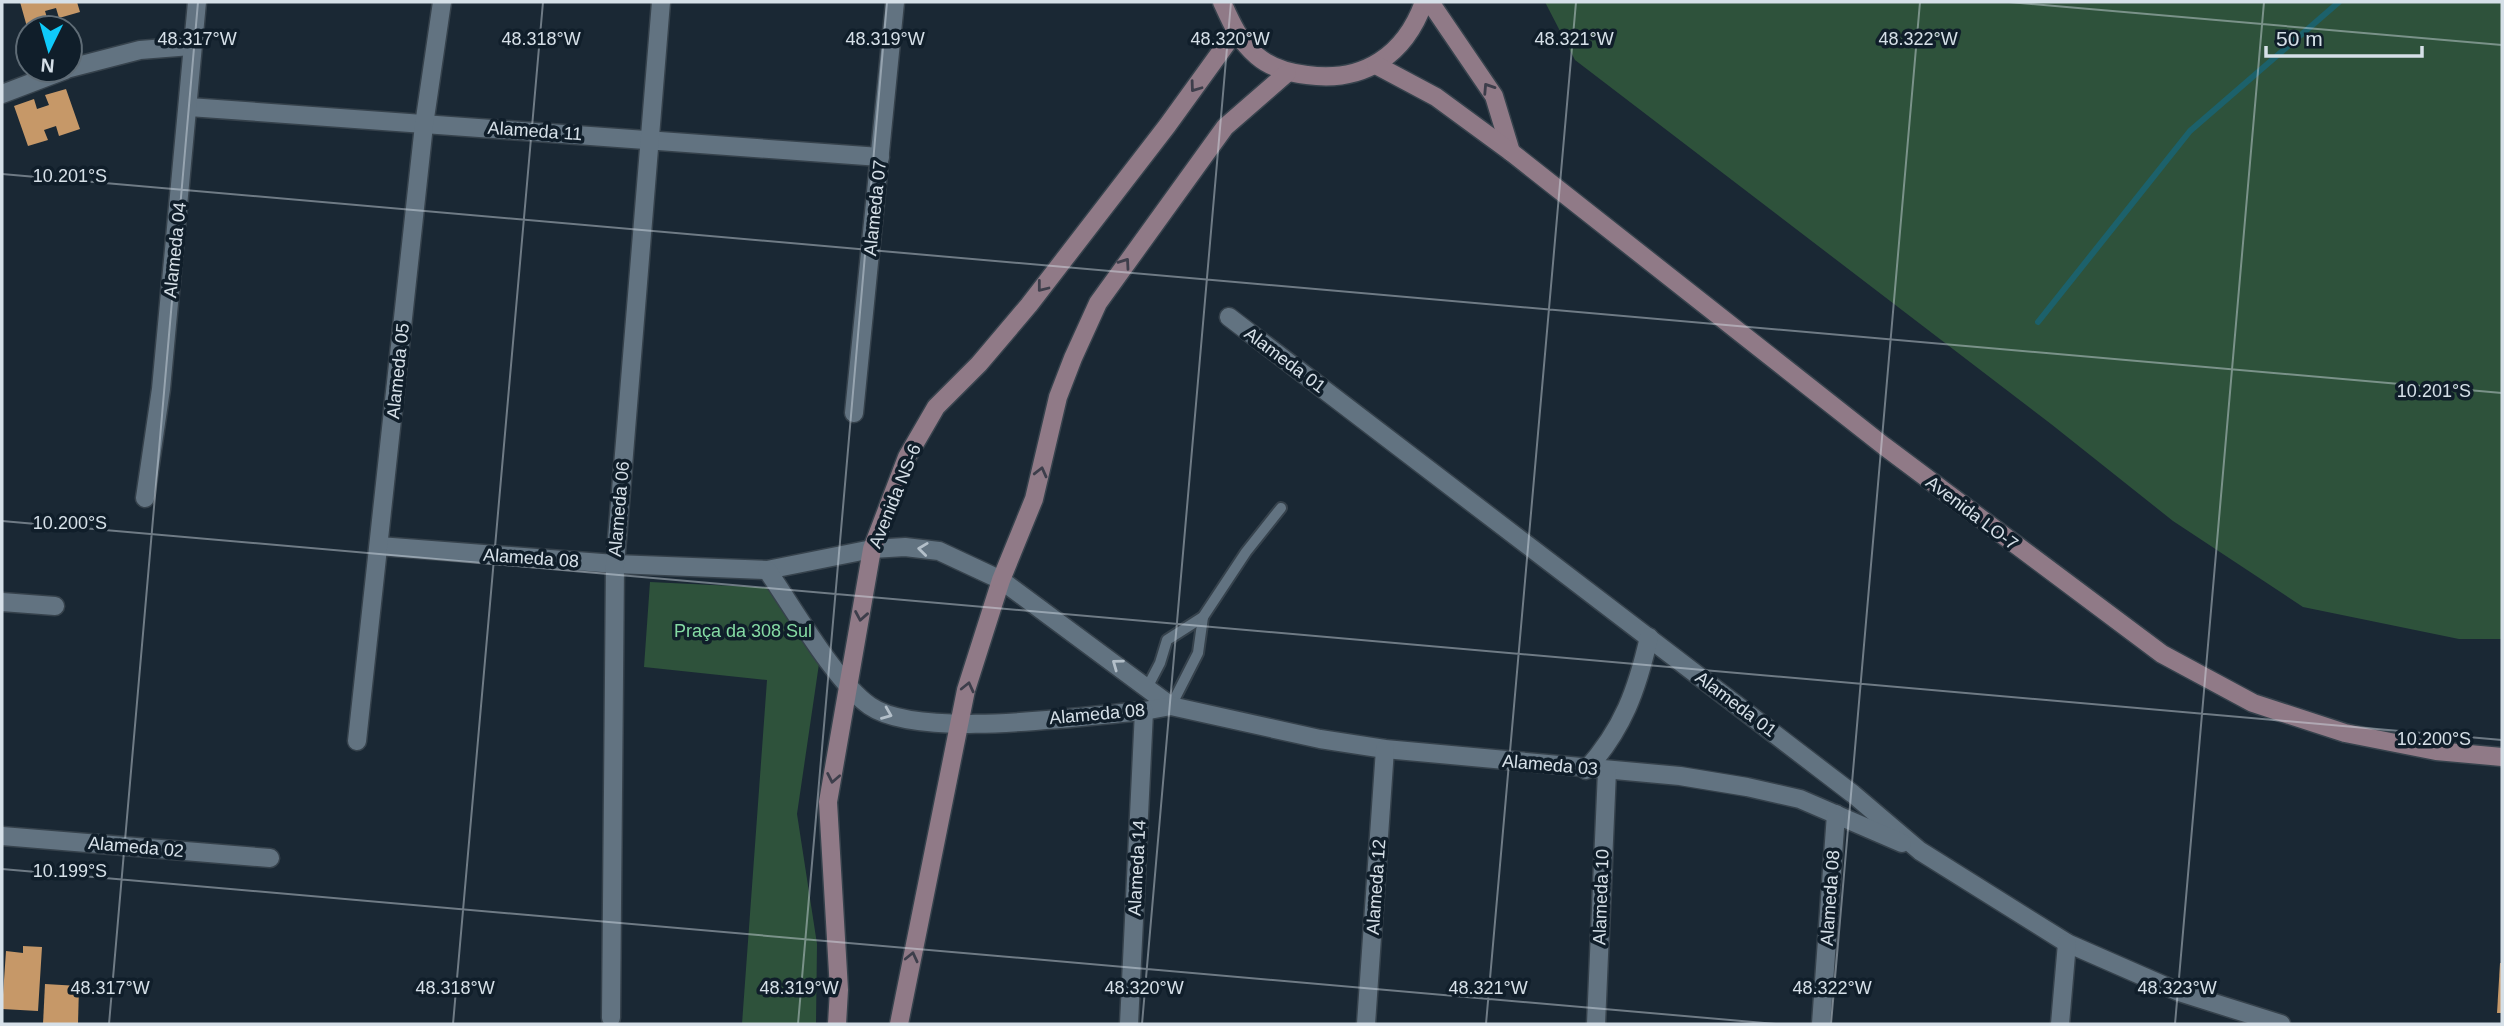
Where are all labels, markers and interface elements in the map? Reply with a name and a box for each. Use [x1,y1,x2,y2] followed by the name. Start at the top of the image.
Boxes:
[14,14,84,84] north arrow
[2266,14,2422,58] scale bar
[2276,27,2323,50] text: 50 m
[157,29,237,49] text: 48.317°W
[501,29,581,49] text: 48.318°W
[845,29,925,49] text: 48.319°W
[1190,29,1270,49] text: 48.320°W
[1534,29,1614,49] text: 48.321°W
[1878,29,1958,49] text: 48.322°W
[40,54,55,76] text: N
[1191,79,1203,92] one-way arrow
[1484,83,1497,96] one-way arrow
[487,118,583,144] street label: Alameda 11
[860,159,890,257] street label: Alameda 07
[33,166,107,186] text: 10.201°S
[160,201,190,299] street label: Alameda 04
[1117,258,1129,271] one-way arrow
[1037,279,1050,292] one-way arrow
[383,322,413,420] street label: Alameda 05
[1241,323,1329,397] street label: Alameda 01
[2397,381,2471,401] text: 10.201°S
[865,441,925,551] street label: Avenida NS-6
[605,460,633,558] street label: Alameda 06
[1033,466,1047,478] one-way arrow
[1922,472,2022,554] street label: Avenida LO-7
[33,513,107,533] text: 10.200°S
[918,542,929,557] one-way arrow
[482,545,580,571] street label: Alameda 08
[854,610,869,622] one-way arrow
[674,621,812,641] park label: Praça da 308 Sul
[1112,660,1125,672] one-way arrow
[1692,667,1780,741] street label: Alameda 01
[959,681,974,693] one-way arrow
[1048,700,1146,728] street label: Alameda 08
[881,705,893,719] one-way arrow
[2397,729,2471,749] text: 10.200°S
[1501,751,1599,779] street label: Alameda 03
[826,772,841,784] one-way arrow
[1124,820,1150,916] street label: Alameda 14
[87,833,185,861] street label: Alameda 02
[1363,838,1389,936] street label: Alameda 12
[1589,849,1613,945] street label: Alameda 10
[1817,849,1843,947] street label: Alameda 08
[33,861,107,881] text: 10.199°S
[904,951,918,963] one-way arrow
[70,978,150,998] text: 48.317°W
[415,978,495,998] text: 48.318°W
[759,978,839,998] text: 48.319°W
[1104,978,1184,998] text: 48.320°W
[1448,978,1528,998] text: 48.321°W
[1792,978,1872,998] text: 48.322°W
[2137,978,2217,998] text: 48.323°W

